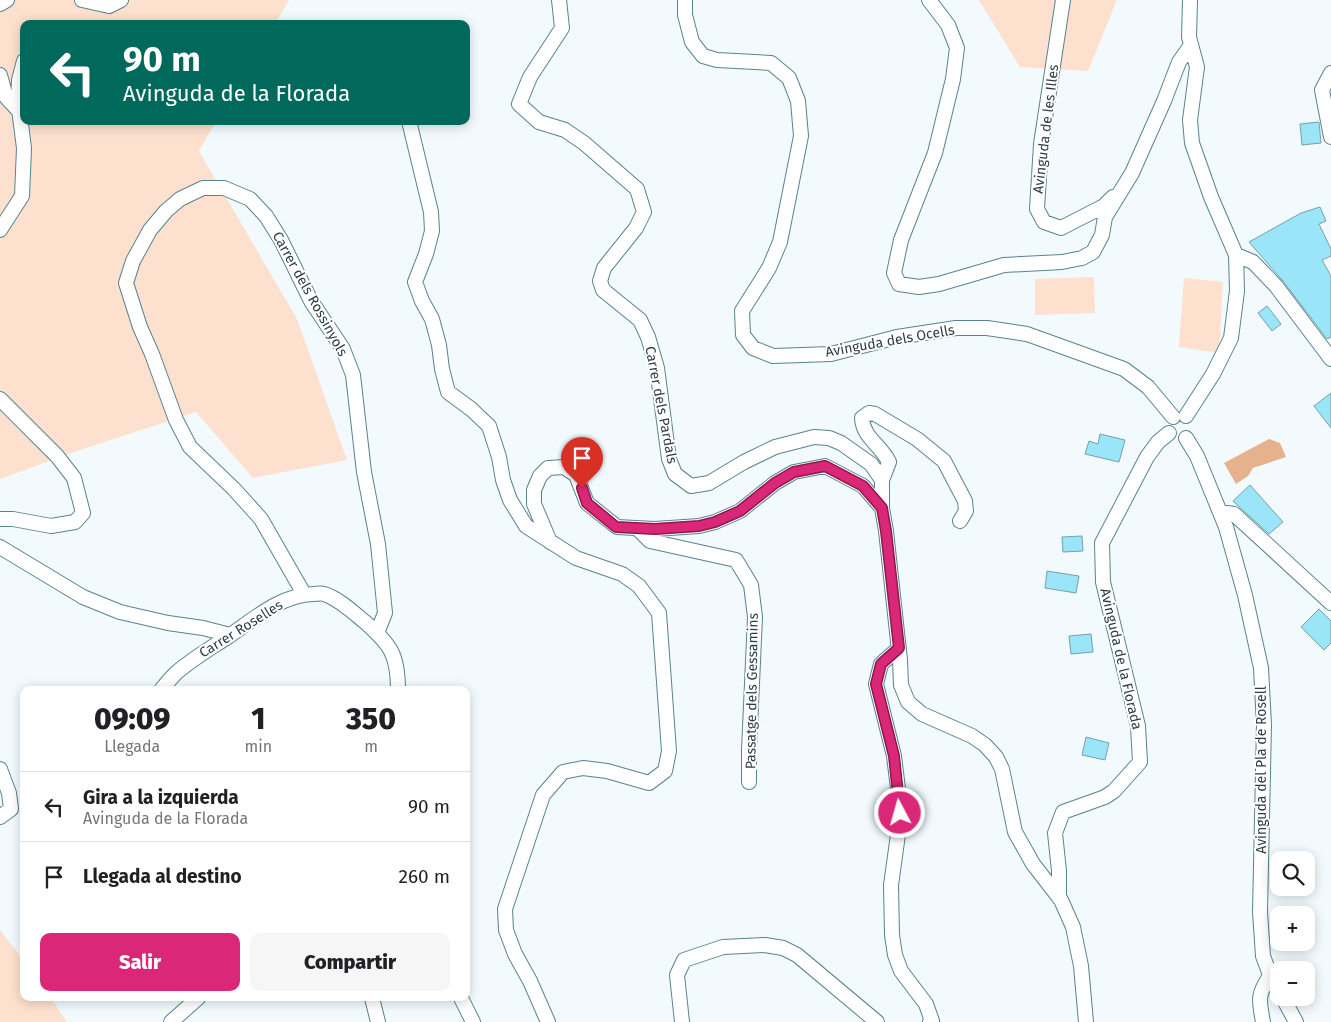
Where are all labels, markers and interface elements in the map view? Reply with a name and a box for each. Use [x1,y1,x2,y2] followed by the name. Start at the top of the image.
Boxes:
[123,38,201,80] text: 90 m
[40,40,105,105] icon: left
[1030,63,1062,195] street label: Avinguda de les Illes
[123,80,350,107] text: Avinguda de la Florada
[269,229,352,360] street label: Carrer dels Rossinyols
[824,321,956,361] street label: Avinguda dels Ocells
[641,345,681,466] street label: Carrer dels Pardals
[561,437,603,488] pin
[568,444,596,472] icon: arrive
[1096,587,1146,731] street label: Avinguda de la Florada
[196,596,286,661] street label: Carrer Roselles
[742,612,762,769] street label: Passatge dels Gessamins
[1253,686,1270,854] street label: Avinguda del Pla de Rosell
[94,701,170,737] text: 09:09
[251,701,265,737] text: 1
[346,701,396,737] text: 350
[104,737,160,756] text: Llegada
[244,737,272,756] text: min
[364,737,378,756] text: m
[83,786,239,809] text: Gira a la izquierda
[873,786,925,838] position arrow
[40,793,68,821] icon: left
[408,795,450,818] text: 90 m
[83,809,248,828] text: Avinguda de la Florada
[1270,851,1315,1006] map controls
[1270,851,1315,896] button: search
[40,863,68,891] icon: arrive
[83,865,242,888] text: Llegada al destino
[399,865,450,888] text: 260 m
[1270,906,1315,951] button: +
[40,933,240,991] button: Salir
[250,933,450,991] button: Compartir
[1270,961,1315,1006] button: −

